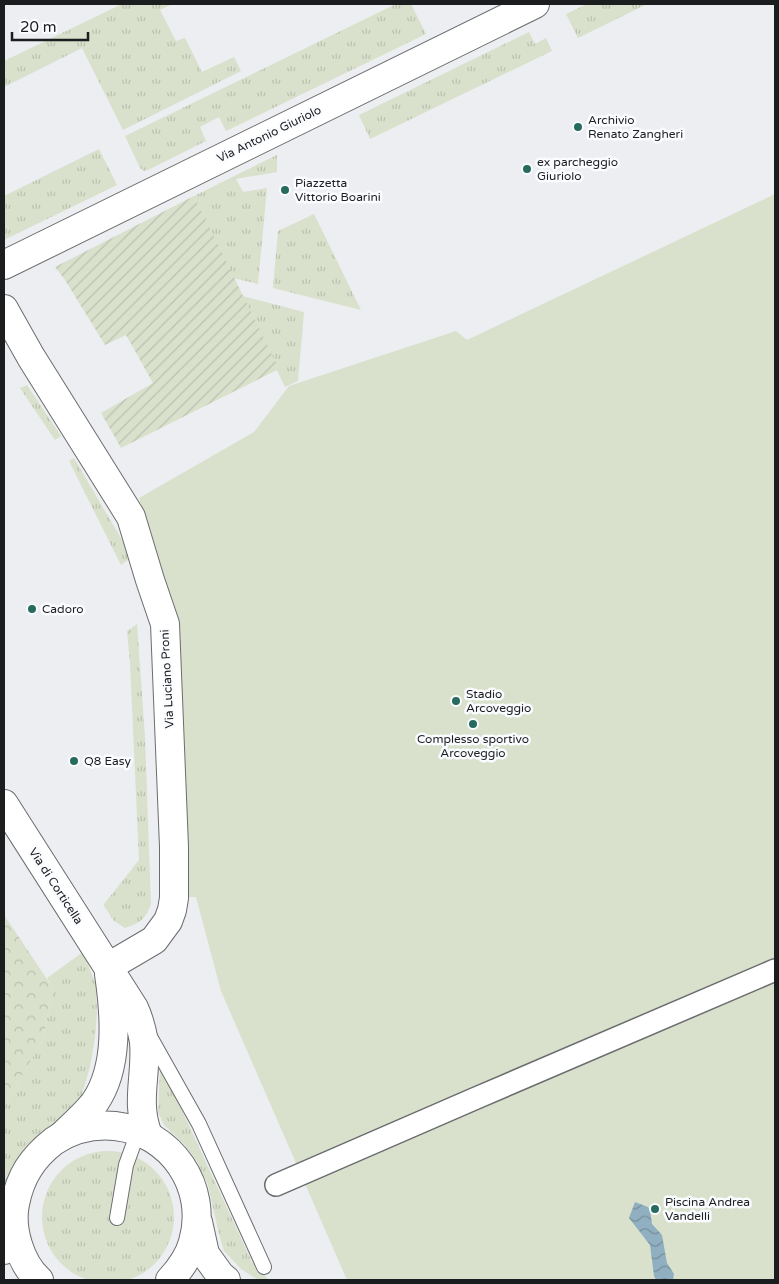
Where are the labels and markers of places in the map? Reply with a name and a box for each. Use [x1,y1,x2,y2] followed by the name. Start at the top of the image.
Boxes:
[588,113,683,141] place label: Archivio Renato Zangheri
[572,121,584,133] marker: Archivio Renato Zangheri
[537,155,618,183] place label: ex parcheggio Giuriolo
[521,163,533,175] marker: ex parcheggio Giuriolo
[295,176,381,204] place label: Piazzetta Vittorio Boarini
[279,184,291,196] marker: Piazzetta Vittorio Boarini
[42,602,84,616] place label: Cadoro
[26,603,38,615] marker: Cadoro
[466,687,531,715] place label: Stadio Arcoveggio
[450,695,462,707] marker: Stadio Arcoveggio
[467,718,479,730] marker: Complesso sportivo Arcoveggio
[417,732,529,760] place label: Complesso sportivo Arcoveggio
[84,754,131,768] place label: Q8 Easy
[68,755,80,767] marker: Q8 Easy
[665,1195,750,1223] place label: Piscina Andrea Vandelli
[649,1203,661,1215] marker: Piscina Andrea Vandelli

